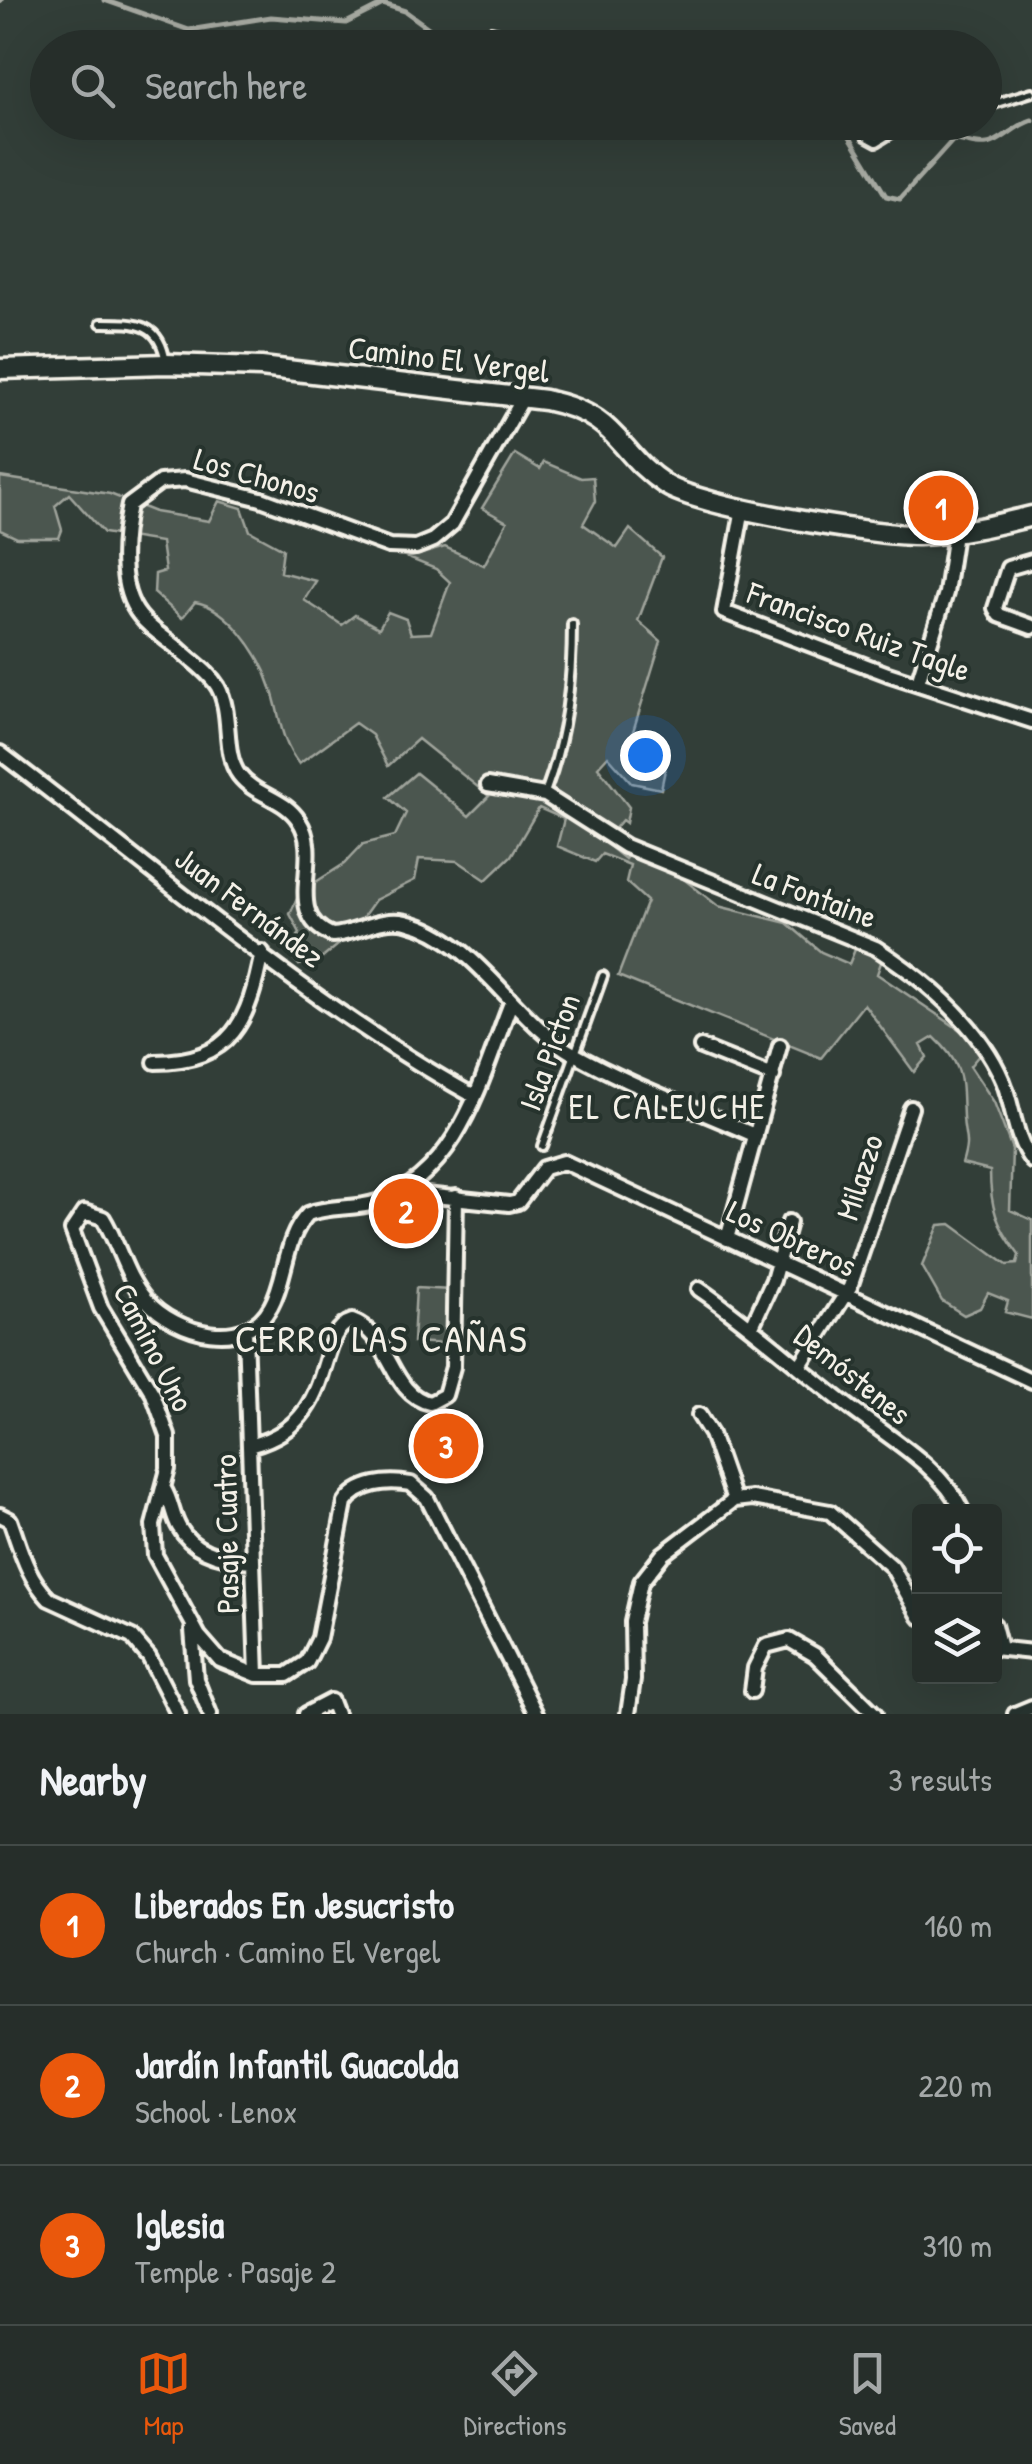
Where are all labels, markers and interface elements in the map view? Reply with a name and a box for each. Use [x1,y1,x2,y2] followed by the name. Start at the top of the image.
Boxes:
[30,30,1002,140] search box
[65,58,120,113] icon: search
[145,59,307,111] text: Search here
[346,325,552,393] street label: Camino El Vergel
[190,437,324,513] street label: Los Chonos
[908,470,974,546] pin: 1
[741,570,977,691] street label: Francisco Ruiz Tagle
[620,730,671,781] your location
[167,837,333,977] street label: Juan Fernández
[747,852,883,938] street label: La Fontaine
[508,988,590,1116] street label: Isla Picton
[568,1083,768,1130] district label: EL CALEUCHE
[825,1129,893,1225] street label: Milazzo
[374,1174,438,1248] pin: 2
[720,1189,864,1287] street label: Los Obreros
[103,1275,205,1419] street label: Camino Uno
[235,1312,529,1364] district label: CERRO LAS CAÑAS
[786,1314,920,1434] street label: Demóstenes
[414,1408,478,1484] pin: 3
[203,1454,249,1614] street label: Pasaje Cuatro
[912,1504,1002,1684] map controls
[912,1504,1002,1594] button: locate
[912,1594,1002,1684] button: layers
[40,1751,147,1808] text: Nearby
[888,1758,992,1801] text: 3 results
[135,1878,454,1930] text: Liberados En Jesucristo
[67,1904,78,1947] text: 1
[924,1904,992,1947] text: 160 m
[135,1930,440,1973] text: Church · Camino El Vergel
[135,2038,458,2090] text: Jardín Infantil Guacolda
[65,2064,80,2107] text: 2
[919,2064,992,2107] text: 220 m
[135,2090,297,2133] text: School · Lenox
[135,2198,224,2250] text: Iglesia
[65,2224,80,2267] text: 3
[923,2224,992,2267] text: 310 m
[135,2250,336,2293] text: Temple · Pasaje 2
[136,2346,191,2444] tab: Map
[463,2346,566,2444] tab: Directions
[839,2346,896,2444] tab: Saved

